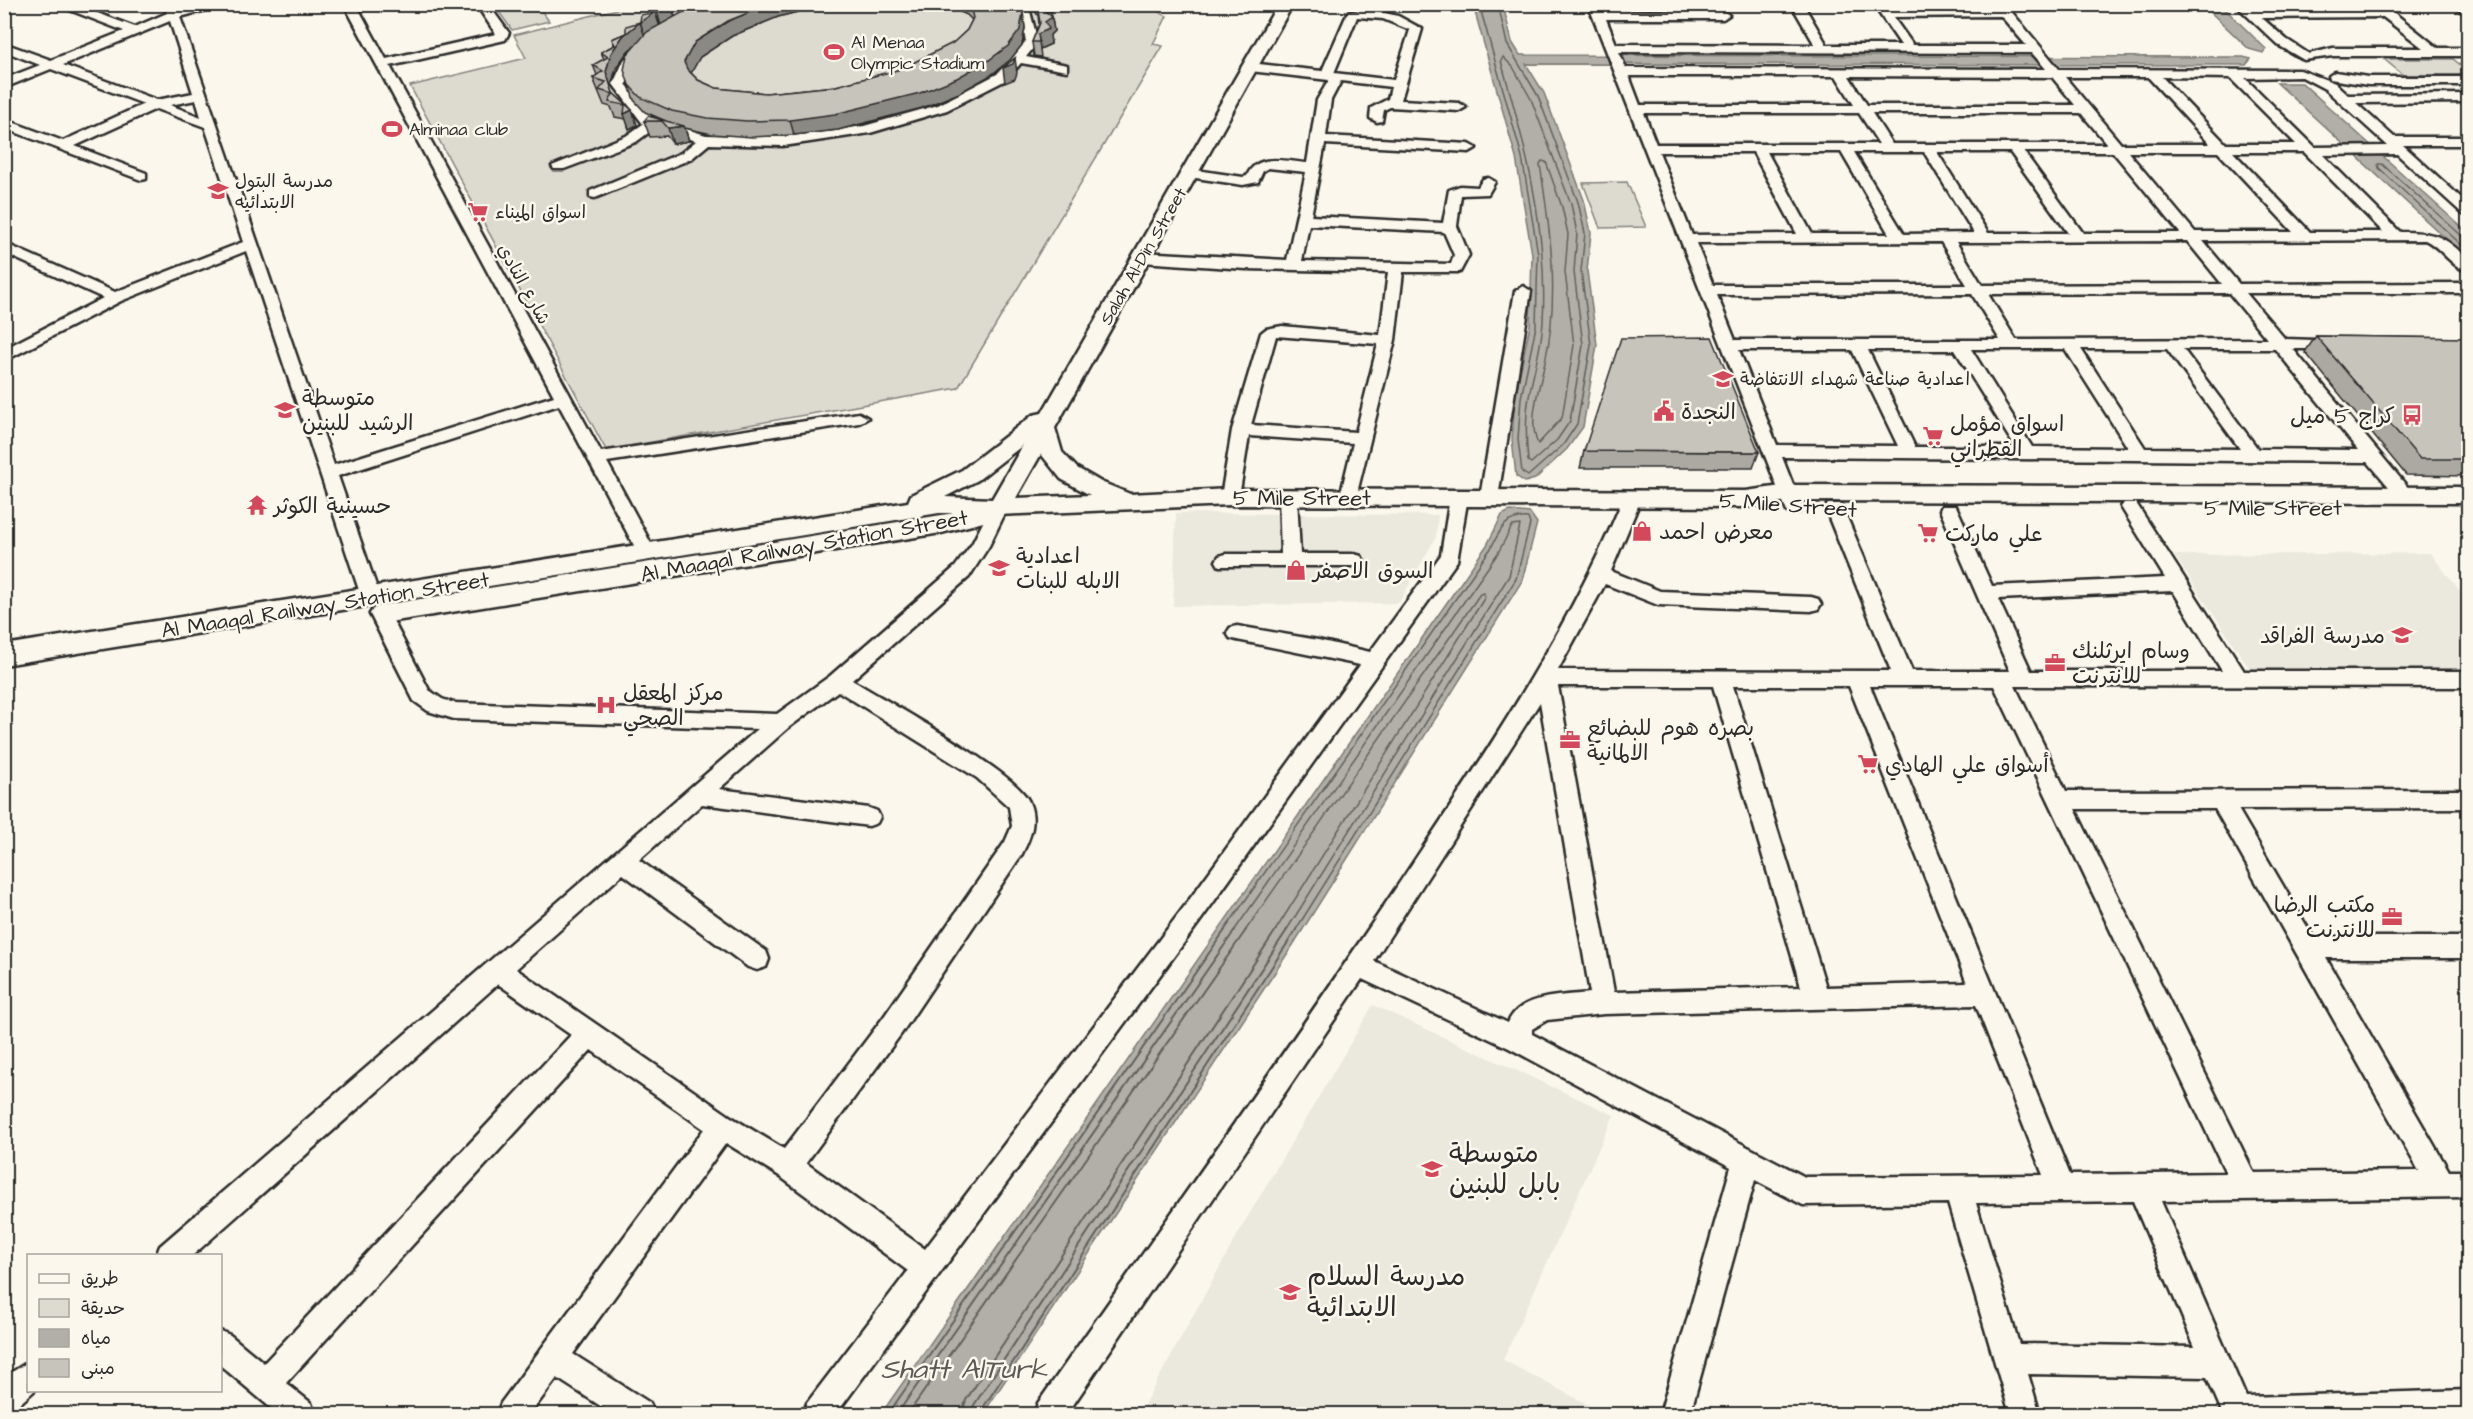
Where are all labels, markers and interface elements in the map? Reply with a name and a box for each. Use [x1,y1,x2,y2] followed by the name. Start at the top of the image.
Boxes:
[851,30,984,77] place label: Al Menaa Olympic Stadium
[822,40,846,64] sports icon: Al Menaa Olympic Stadium
[380,117,404,141] sports icon: Alminaa club
[409,117,508,142] place label: Alminaa club
[235,169,333,215] place label: مدرسة البتول الابتدائيه
[206,179,230,203] school or university icon: مدرسة البتول الابتدائيه
[1094,182,1193,330] street label: Salah Al-Din Street
[466,200,490,224] supermarket icon: اسواق الميناء
[495,200,586,225] place label: اسواق الميناء
[491,239,556,329] street label: شارع النادي
[1711,367,1735,391] school or university icon: اعدادية صناعة شهداء الانتفاضة
[1740,367,1970,392] place label: اعدادية صناعة شهداء الانتفاضة
[302,383,414,439] place label: متوسطة الرشيد للبنين
[1681,397,1736,428] place label: النجدة
[273,398,297,422] school or university icon: متوسطة الرشيد للبنين
[1652,399,1676,423] public building icon: النجدة
[2290,401,2395,432] place label: كراج 5 ميل
[2400,403,2424,427] bus stop icon: كراج 5 ميل
[1950,409,2064,468] place label: اسواق مؤمل القطراني
[1921,424,1945,448] supermarket icon: اسواق مؤمل القطراني
[1233,483,1371,514] street label: 5 Mile Street
[1718,485,1858,526] street label: 5 Mile Street
[272,491,391,522] place label: حسينية الكوثر
[245,493,269,517] temple icon: حسينية الكوثر
[2204,493,2342,524] street label: 5 Mile Street
[638,502,971,592] street label: Al Maaqal Railway Station Street
[1659,517,1774,548] place label: معرض احمد
[1630,519,1654,543] shop icon: معرض احمد
[1945,519,2043,553] place label: علي ماركت
[1916,521,1940,545] supermarket icon: علي ماركت
[1016,541,1120,597] place label: اعدادية الابله للبنات
[987,556,1011,580] school or university icon: اعدادية الابله للبنات
[1311,556,1434,587] place label: السوق الاصفر
[1284,558,1308,582] shop icon: السوق الاصفر
[159,564,492,648] street label: Al Maaqal Railway Station Street
[2260,621,2385,652] place label: مدرسة الفراقد
[2390,623,2414,647] school or university icon: مدرسة الفراقد
[2072,636,2190,692] place label: وسام ايرثلنك للانترنت
[2043,651,2067,675] office icon: وسام ايرثلنك للانترنت
[623,678,724,737] place label: مركز المعقل الصحي
[594,693,618,717] hospital icon: مركز المعقل الصحي
[1587,713,1754,769] place label: بصره هوم للبضائع الالمانية
[1558,728,1582,752] office icon: بصره هوم للبضائع الالمانية
[1885,750,2049,784] place label: أسواق علي الهادي
[1856,752,1880,776] supermarket icon: أسواق علي الهادي
[2274,890,2375,946] place label: مكتب الرضا للانترنت
[2380,905,2404,929] office icon: مكتب الرضا للانترنت
[1449,1135,1561,1204] place label: متوسطة بابل للبنين
[1420,1157,1444,1181] school or university icon: متوسطة بابل للبنين
[27,1254,222,1392] legend
[1307,1258,1465,1327] place label: مدرسة السلام الابتدائية
[81,1266,119,1291] text: طريق
[1278,1280,1302,1304] school or university icon: مدرسة السلام الابتدائية
[81,1296,125,1321] text: حديقة
[81,1326,111,1351] text: مياه
[881,1350,1048,1389] water label: Shatt AlTurk
[81,1356,115,1381] text: مبنى

